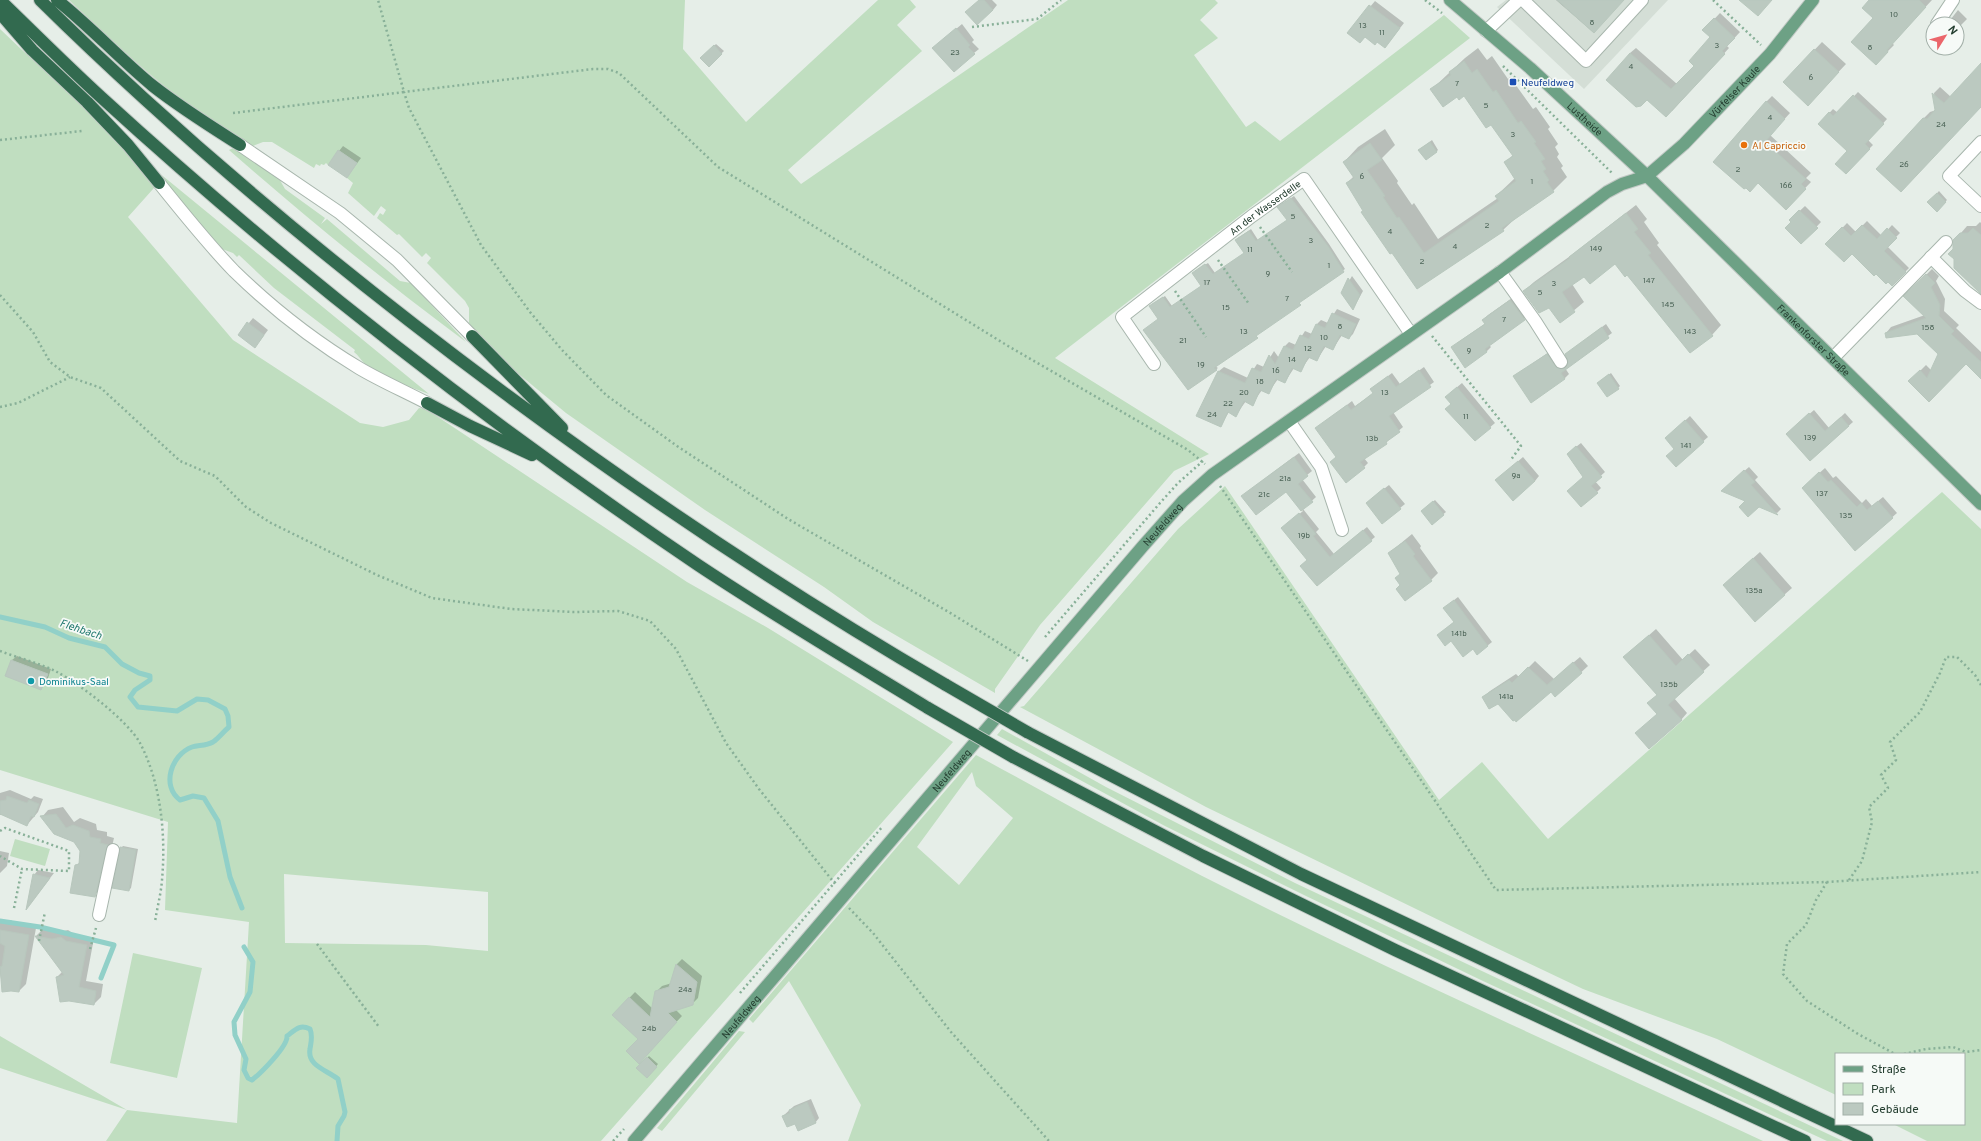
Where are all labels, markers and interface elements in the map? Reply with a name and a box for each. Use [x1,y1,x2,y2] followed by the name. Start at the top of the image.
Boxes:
[1890,10,1898,20] house number: 10
[1925,16,1965,56] north arrow
[1590,18,1595,28] house number: 8
[1359,21,1367,31] house number: 13
[1944,23,1960,38] text: N
[1379,28,1385,38] house number: 11
[1715,41,1720,51] house number: 3
[1868,43,1873,53] house number: 8
[950,48,960,58] house number: 23
[1629,62,1634,72] house number: 4
[1707,63,1764,122] street label: Vürfelser Kaule
[1809,73,1814,83] house number: 6
[1508,77,1518,87] marker: Neufeldweg
[1521,77,1574,90] place label: Neufeldweg
[1455,79,1459,89] house number: 7
[1563,100,1605,140] street label: Lustheide
[1484,101,1489,111] house number: 5
[1768,113,1773,123] house number: 4
[1936,120,1946,130] house number: 24
[1511,130,1516,140] house number: 3
[1739,140,1749,150] marker: Al Capriccio
[1752,140,1806,153] place label: Al Capriccio
[1899,160,1909,170] house number: 26
[1736,165,1741,175] house number: 2
[1360,172,1365,182] house number: 6
[1531,177,1533,187] house number: 1
[1227,178,1304,239] street label: An der Wasserdelle
[1780,181,1792,191] house number: 166
[1291,212,1296,222] house number: 5
[1485,221,1490,231] house number: 2
[1388,227,1393,237] house number: 4
[1309,236,1314,246] house number: 3
[1453,242,1458,252] house number: 4
[1590,244,1602,254] house number: 149
[1247,245,1253,255] house number: 11
[1420,257,1425,267] house number: 2
[1328,261,1330,271] house number: 1
[1266,269,1271,279] house number: 9
[1643,276,1655,286] house number: 147
[1203,278,1211,288] house number: 17
[1552,279,1557,289] house number: 3
[1538,288,1543,298] house number: 5
[1285,294,1289,304] house number: 7
[1662,300,1674,310] house number: 145
[1773,302,1852,380] street label: Frankenforster Straße
[1222,303,1230,313] house number: 15
[1502,315,1506,325] house number: 7
[1338,322,1343,332] house number: 8
[1922,323,1935,333] house number: 158
[1240,327,1248,337] house number: 13
[1684,327,1696,337] house number: 143
[1320,333,1328,343] house number: 10
[1179,336,1187,346] house number: 21
[1304,344,1312,354] house number: 12
[1467,346,1472,356] house number: 9
[1288,355,1296,365] house number: 14
[1197,360,1205,370] house number: 19
[1272,366,1280,376] house number: 16
[1256,377,1264,387] house number: 18
[1239,388,1249,398] house number: 20
[1381,388,1389,398] house number: 13
[1223,399,1233,409] house number: 22
[1207,410,1217,420] house number: 24
[1463,412,1469,422] house number: 11
[1804,433,1816,443] house number: 139
[1366,434,1379,444] house number: 13b
[1681,441,1691,451] house number: 141
[1512,471,1520,481] house number: 9a
[1279,474,1291,484] house number: 21a
[1816,489,1828,499] house number: 137
[1258,490,1270,500] house number: 21c
[1141,501,1186,550] street label: Neufeldweg
[1840,511,1852,521] house number: 135
[1298,531,1311,541] house number: 19b
[1746,586,1762,596] house number: 135a
[58,617,104,643] water label: Flehbach
[1451,629,1467,639] house number: 141b
[26,676,36,686] marker: Dominikus-Saal
[39,676,109,689] place label: Dominikus-Saal
[1660,680,1678,690] house number: 135b
[1499,692,1513,702] house number: 141a
[930,747,975,796] street label: Neufeldweg
[678,985,692,995] house number: 24a
[720,993,764,1042] street label: Neufeldweg
[642,1024,657,1034] house number: 24b
[1835,1053,1965,1125] legend
[1871,1062,1906,1078] text: Straße
[1871,1082,1896,1098] text: Park
[1871,1102,1919,1118] text: Gebäude

